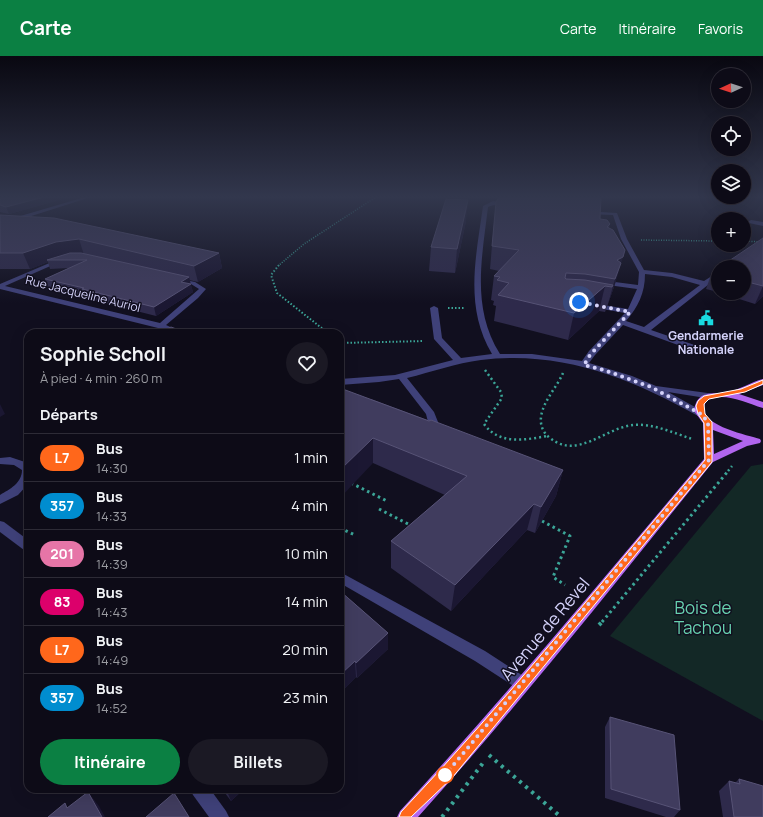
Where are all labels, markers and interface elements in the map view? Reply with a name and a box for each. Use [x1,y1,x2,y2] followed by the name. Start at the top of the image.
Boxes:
[20,15,72,41] text: Carte
[560,19,596,38] text: Carte
[618,19,676,38] text: Itinéraire
[698,19,743,38] text: Favoris
[711,68,751,108] north arrow
[711,68,751,300] map controls
[711,116,751,156] button: locate
[711,164,751,204] button: layers
[711,212,751,252] button: +
[711,260,751,300] button: −
[24,271,142,316] street label: Rue Jacqueline Auriol
[569,292,589,312] your location
[697,309,715,327] public building icon: Gendarmerie Nationale
[668,327,744,358] place label: Gendarmerie Nationale
[40,341,166,367] text: Sophie Scholl
[286,342,328,384] button: heart
[40,369,162,387] text: À pied · 4 min · 260 m
[40,404,98,425] text: Départs
[96,438,123,459] text: Bus
[294,447,328,468] text: 1 min
[55,448,69,467] text: L7
[96,459,128,477] text: 14:30
[96,486,123,507] text: Bus
[291,495,328,516] text: 4 min
[50,496,74,515] text: 357
[96,507,127,525] text: 14:33
[96,534,123,555] text: Bus
[285,543,328,564] text: 10 min
[50,544,74,563] text: 201
[96,555,128,573] text: 14:39
[495,572,594,685] street label: Avenue de Revel
[96,582,123,603] text: Bus
[285,591,328,612] text: 14 min
[54,592,70,611] text: 83
[674,596,732,639] park label: Bois de Tachou
[96,603,127,621] text: 14:43
[96,630,123,651] text: Bus
[282,639,328,660] text: 20 min
[55,640,69,659] text: L7
[96,651,128,669] text: 14:49
[96,678,123,699] text: Bus
[283,687,328,708] text: 23 min
[50,688,74,707] text: 357
[96,699,127,717] text: 14:52
[40,739,180,785] button: Itinéraire
[188,739,328,785] button: Billets
[436,766,454,784] unlabelled marker

